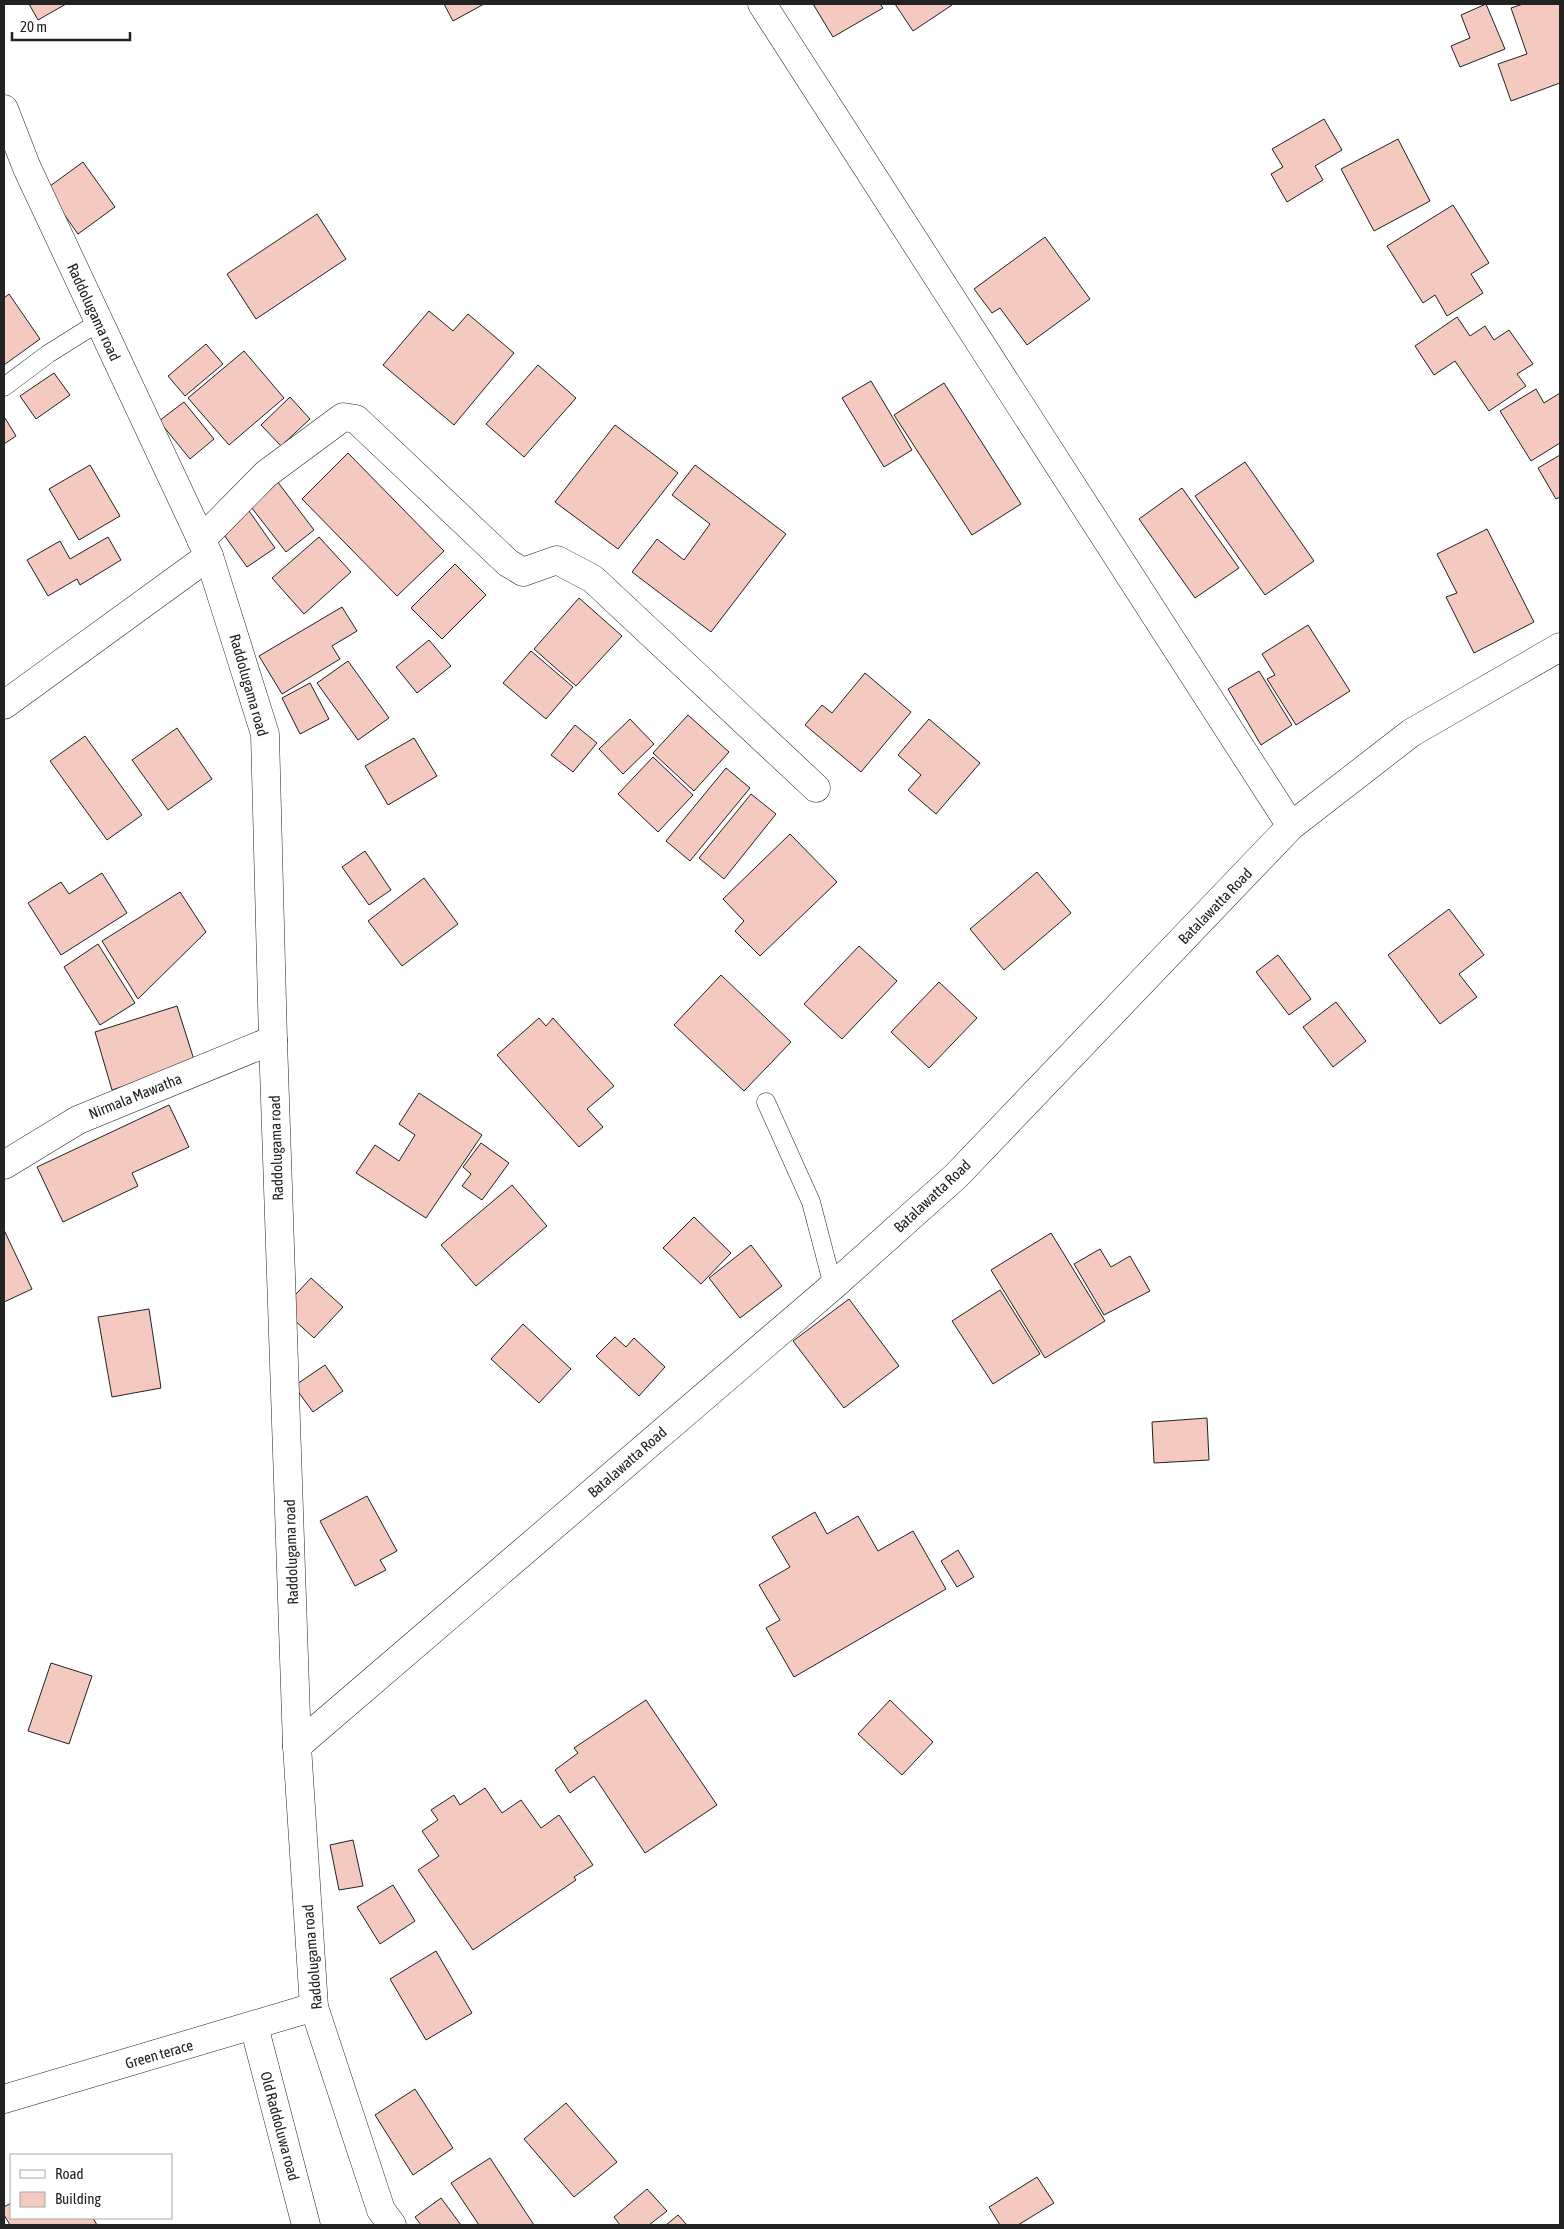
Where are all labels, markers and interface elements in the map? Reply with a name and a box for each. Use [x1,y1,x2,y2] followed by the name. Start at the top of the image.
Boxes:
[12,10,130,42] scale bar
[20,18,47,35] text: 20 m
[64,261,124,363] street label: Raddolugama road
[226,632,272,738] street label: Raddolugama road
[1175,865,1255,947] street label: Batalawatta Road
[86,1070,184,1122] street label: Nirmala Mawatha
[266,1095,286,1201] street label: Raddolugama road
[890,1156,974,1236] street label: Batalawatta Road
[584,1423,670,1501] street label: Batalawatta Road
[281,1499,301,1605] street label: Raddolugama road
[299,1904,325,2010] street label: Raddolugama road
[123,2036,195,2072] street label: Green terace
[257,2070,303,2182] street label: Old Raddoluwa road
[10,2154,172,2219] legend
[55,2165,84,2182] text: Road
[55,2190,101,2207] text: Building

